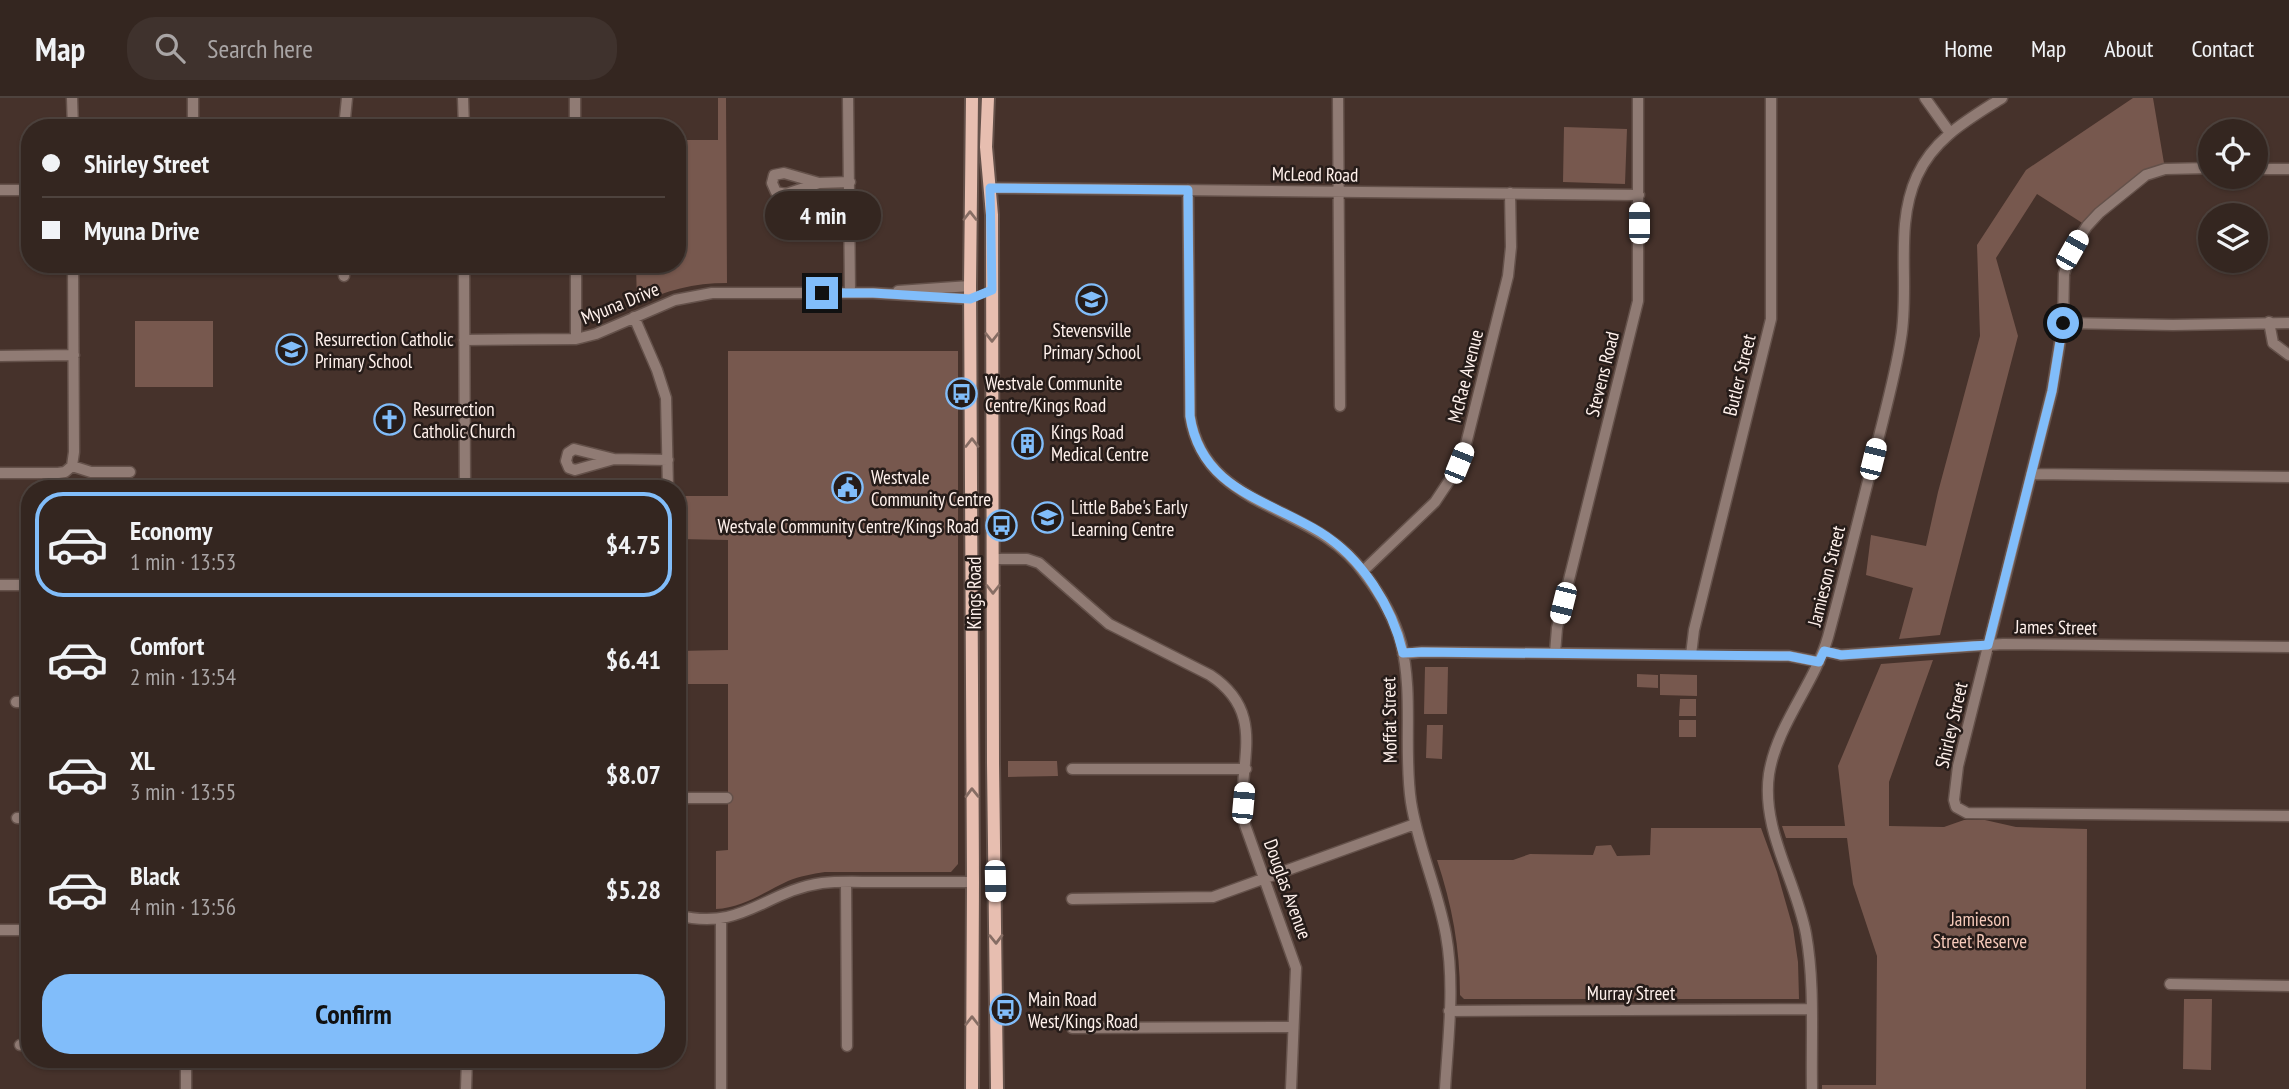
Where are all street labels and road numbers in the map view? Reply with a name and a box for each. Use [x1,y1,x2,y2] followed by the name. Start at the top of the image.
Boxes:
[1272,161,1358,187] street label: McLeod Road
[577,276,663,329] street label: Myuna Drive
[1442,327,1488,425] street label: McRae Avenue
[1580,329,1624,419] street label: Stevens Road
[1717,331,1761,418] street label: Butler Street
[1802,522,1850,630] street label: Jamieson Street
[962,557,986,629] street label: Kings Road
[2014,614,2098,640] street label: James Street
[1376,676,1402,763] street label: Moffat Street
[1929,679,1973,770] street label: Shirley Street
[1259,836,1317,942] street label: Douglas Avenue
[1587,981,1676,1005] street label: Murray Street

